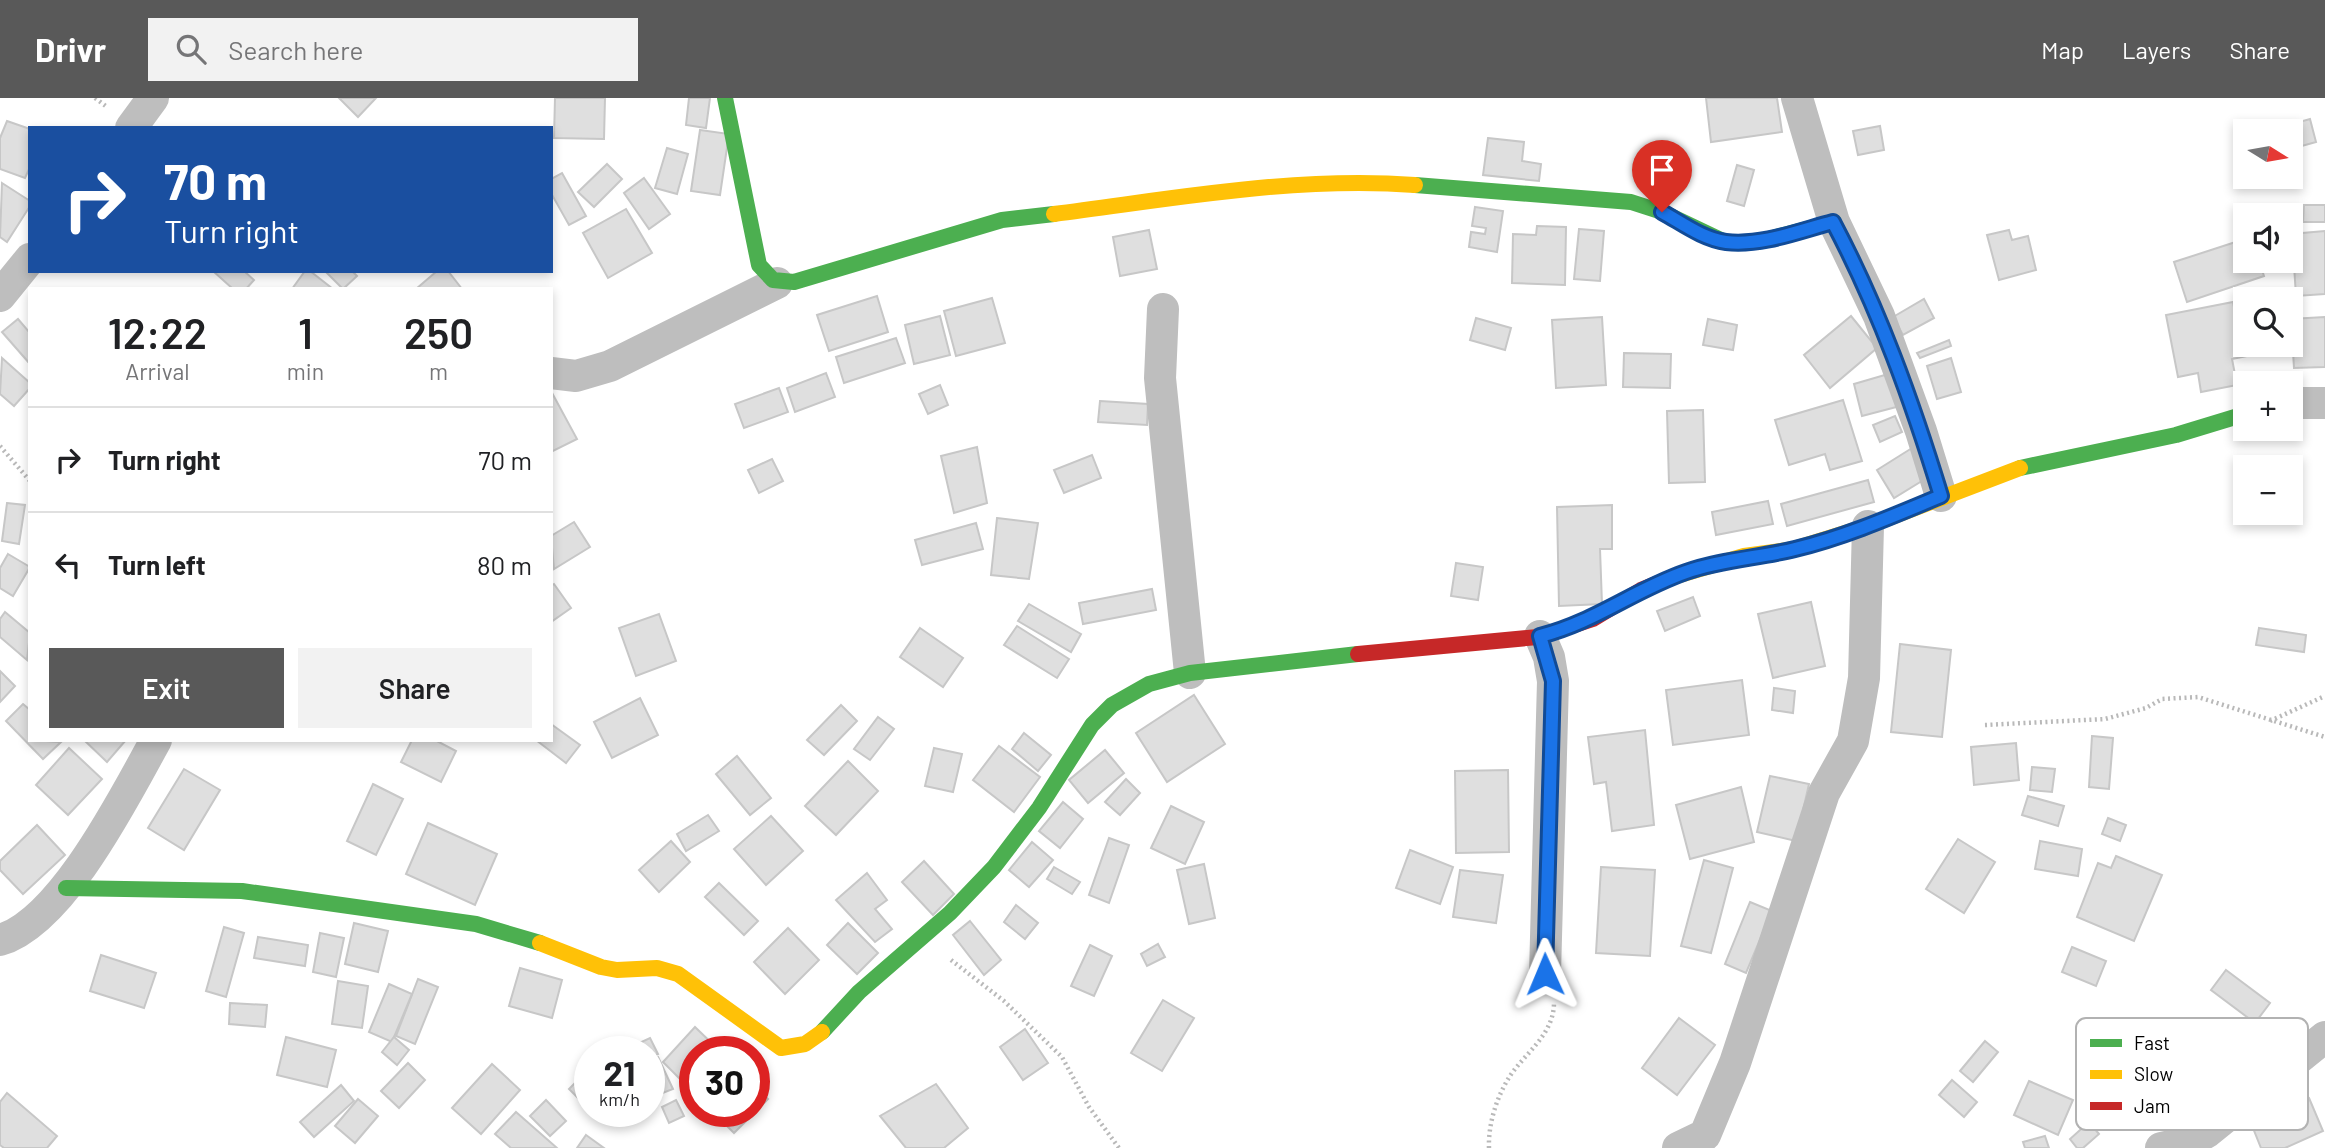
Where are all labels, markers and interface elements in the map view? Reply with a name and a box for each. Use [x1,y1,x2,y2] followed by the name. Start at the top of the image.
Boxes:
[148,18,638,81] search box
[35,29,106,69] text: Drivr
[172,30,210,68] icon: search
[228,34,363,65] text: Search here
[2041,35,2084,64] text: Map
[2122,35,2191,64] text: Layers
[2229,35,2290,64] text: Share
[2233,119,2303,189] north arrow
[2233,119,2303,525] map controls
[1632,140,1692,212] pin
[164,151,267,210] text: 70 m
[1643,151,1681,189] icon: arrive
[49,154,140,245] icon: right
[2233,203,2303,273] button: sound
[164,211,299,249] text: Turn right
[2233,287,2303,357] button: search
[108,307,207,357] text: 12:22
[298,307,313,357] text: 1
[404,307,473,357] text: 250
[125,357,190,385] text: Arrival
[287,357,324,385] text: min
[429,357,448,385] text: m
[2233,371,2303,441] button: +
[49,441,87,479] icon: right
[108,444,221,475] text: Turn right
[478,444,532,475] text: 70 m
[2233,455,2303,525] button: −
[49,546,87,584] icon: left
[108,549,206,580] text: Turn left
[477,549,532,580] text: 80 m
[49,648,284,728] button: Exit
[298,648,532,728] button: Share
[1508,937,1582,1011] position arrow
[2076,1018,2308,1130] legend
[2134,1031,2170,1054] text: Fast
[679,1036,770,1127] speed limit sign: 30
[604,1051,635,1093] text: 21
[2134,1062,2173,1085] text: Slow
[599,1088,640,1110] text: km/h
[2134,1094,2170,1117] text: Jam

